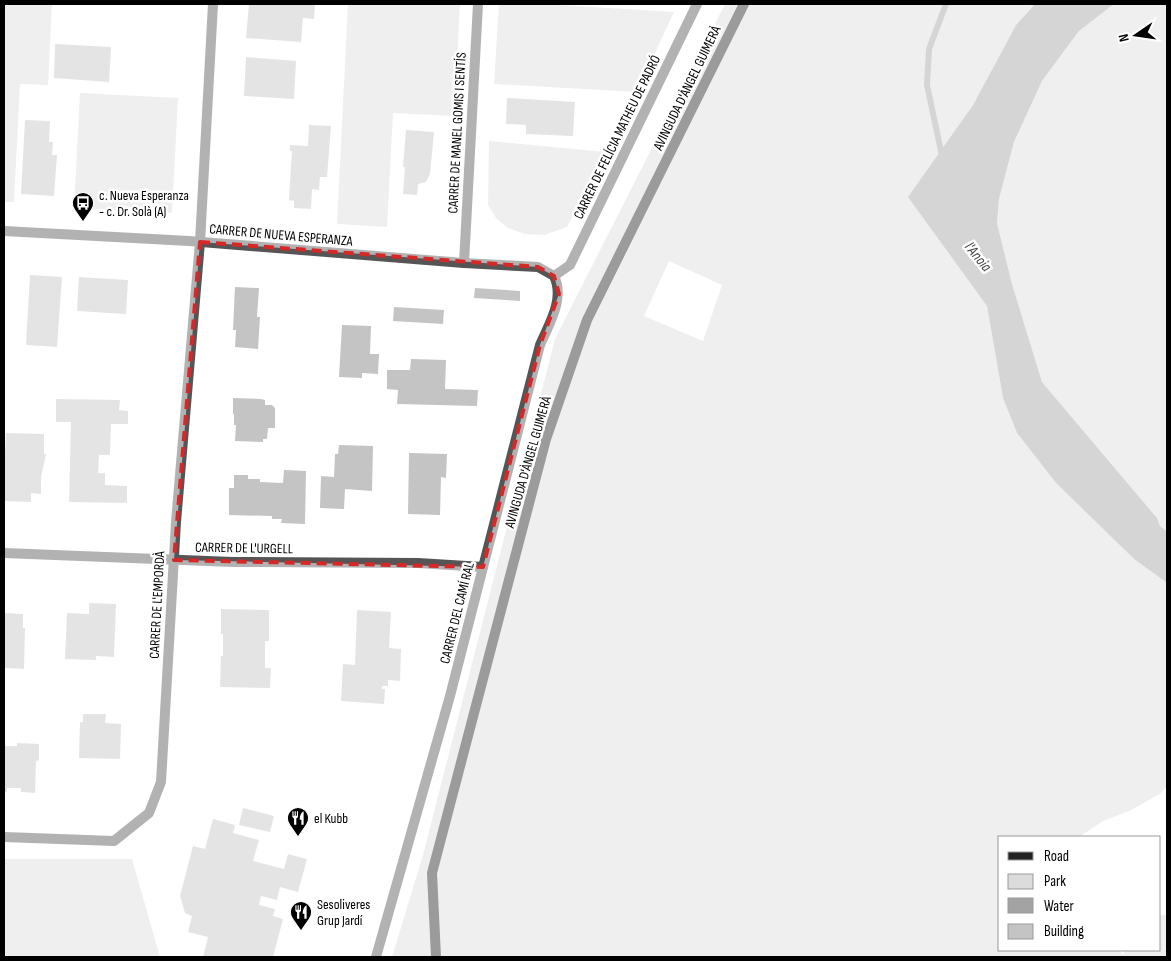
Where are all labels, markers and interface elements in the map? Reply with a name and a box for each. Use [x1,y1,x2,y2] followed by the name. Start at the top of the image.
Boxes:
[1111,10,1161,60] north arrow
[649,22,725,154] street label: AVINGUDA D'ÀNGEL GUIMERÀ
[1115,32,1133,43] text: N
[444,52,470,214] street label: CARRER DE MANEL GOMIS I SENTÍS
[570,52,664,222] street label: CARRER DE FELÍCIA MATHEU DE PADRÓ
[99,187,189,220] place label: c. Nueva Esperanza - c. Dr. Solà (A)
[71,191,95,222] bus stop icon: c. Nueva Esperanza - c. Dr. Solà (A)
[209,220,354,250] street label: CARRER DE NUEVA ESPERANZA
[960,238,996,276] water label: l'Anoia
[501,393,555,531] street label: AVINGUDA D'ÀNGEL GUIMERÀ
[195,539,293,557] street label: CARRER DE L'URGELL
[146,550,168,659] street label: CARRER DE L'EMPORDÀ
[436,561,478,665] street label: CARRER DEL CAMÍ RAL
[286,806,310,837] restaurant icon: el Kubb
[314,810,348,827] place label: el Kubb
[998,836,1161,951] legend
[1044,847,1069,866] text: Road
[1044,872,1066,891] text: Park
[317,896,370,929] place label: Sesoliveres Grup Jardí
[1044,897,1075,916] text: Water
[289,900,313,931] restaurant icon: Sesoliveres Grup Jardí
[1044,922,1084,941] text: Building

